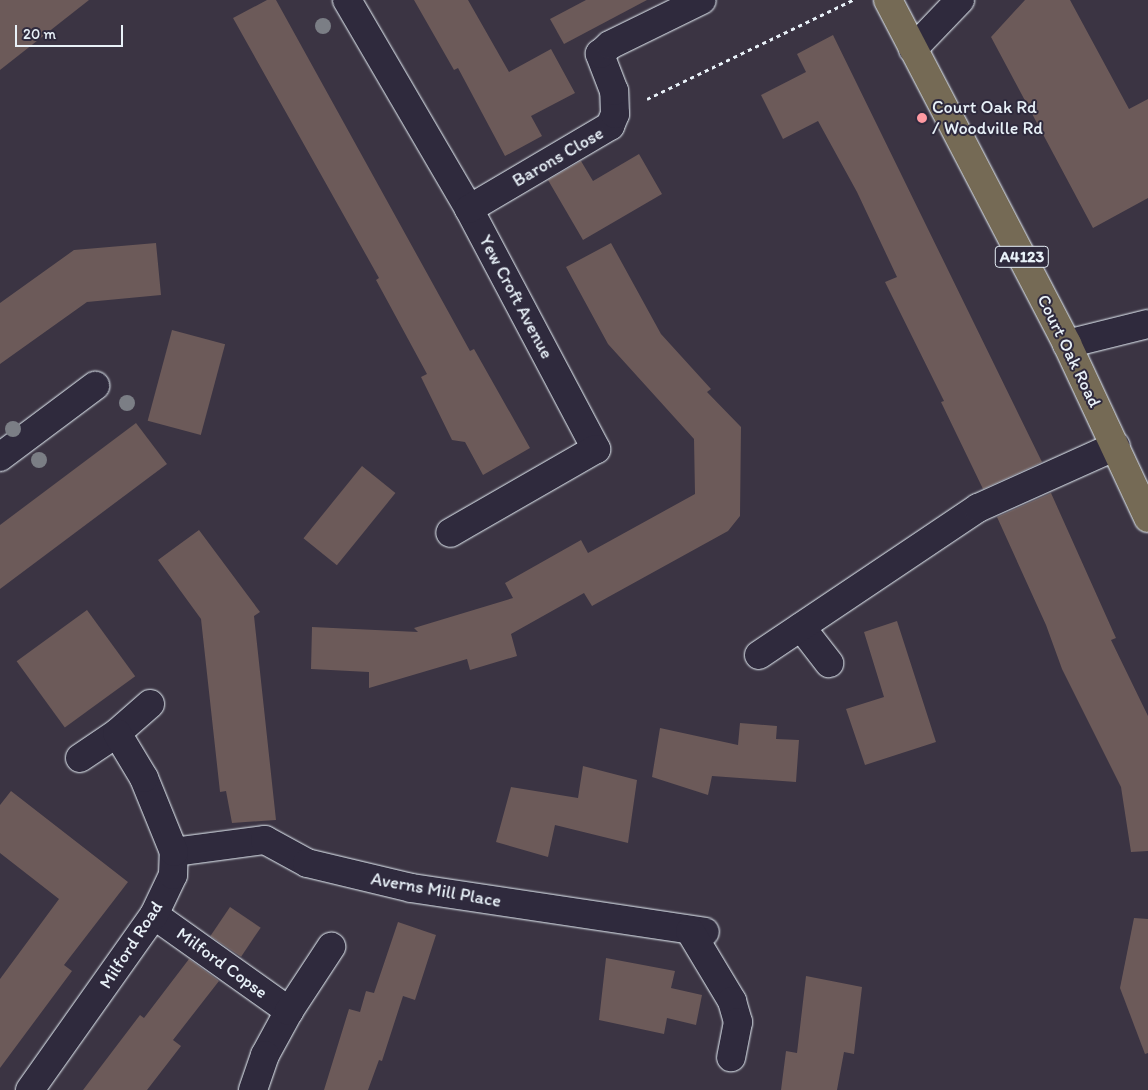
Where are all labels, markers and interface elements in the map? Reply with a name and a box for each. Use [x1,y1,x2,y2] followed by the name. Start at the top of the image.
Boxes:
[18,15,125,47] scale bar
[23,25,56,43] text: 20 m
[932,97,1043,140] place label: Court Oak Rd / Woodville Rd
[916,112,928,124] marker: Court Oak Rd / Woodville Rd
[509,122,607,192] street label: Barons Close
[474,232,558,362] street label: Yew Croft Avenue
[994,243,1050,270] road number: A4123
[1032,291,1106,411] street label: Court Oak Road
[369,868,503,912] street label: Averns Mill Place
[95,897,167,993] street label: Milford Road
[172,923,272,1003] street label: Milford Copse

